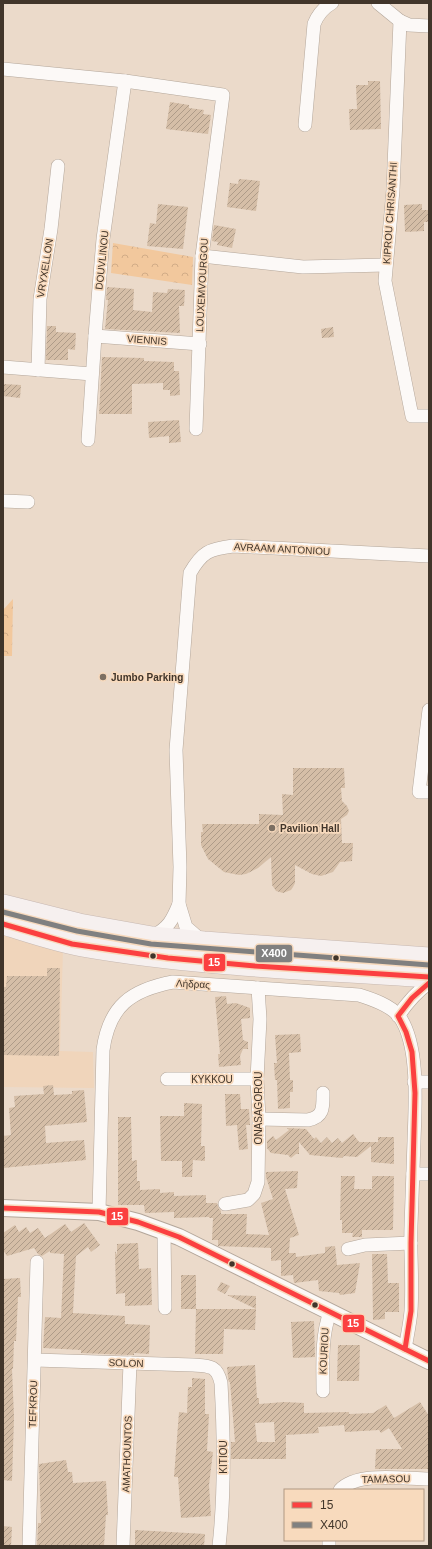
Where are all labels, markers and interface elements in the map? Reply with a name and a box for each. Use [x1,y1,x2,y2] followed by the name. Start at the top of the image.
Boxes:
[381,162,399,264] street label: KIPROU CHRISANTHI
[93,230,111,290] street label: DOUVLINOU
[35,238,55,298] street label: VRYXELLON
[194,238,210,332] street label: LOUXEMVOURGOU
[127,333,168,347] street label: VIENNIS
[234,541,330,557] street label: AVRAAM ANTONIOU
[98,672,108,682] marker: Jumbo Parking
[111,672,183,683] place label: Jumbo Parking
[267,823,277,833] marker: Pavilion Hall
[280,823,340,834] place label: Pavilion Hall
[255,944,293,963] line badge: X400
[261,947,287,959] text: X400
[148,951,158,961] unlabelled marker
[203,953,226,972] line badge: 15
[331,953,341,963] unlabelled marker
[208,956,220,968] text: 15
[176,978,210,990] street label: Λήδρας
[253,1072,264,1144] street label: ONASAGOROU
[191,1074,233,1085] street label: KYKKOU
[106,1207,129,1226] line badge: 15
[111,1210,123,1222] text: 15
[227,1259,237,1269] unlabelled marker
[310,1300,320,1310] unlabelled marker
[342,1314,365,1333] line badge: 15
[347,1317,359,1329] text: 15
[317,1327,331,1375] street label: KOURIOU
[108,1357,144,1369] street label: SOLON
[27,1380,39,1428] street label: TEFKROU
[120,1415,134,1493] street label: AMATHOUNTOS
[218,1440,229,1474] street label: KITIOU
[362,1473,410,1485] street label: TAMASOU
[284,1489,424,1541] legend
[320,1498,334,1512] text: 15
[320,1518,348,1532] text: X400

